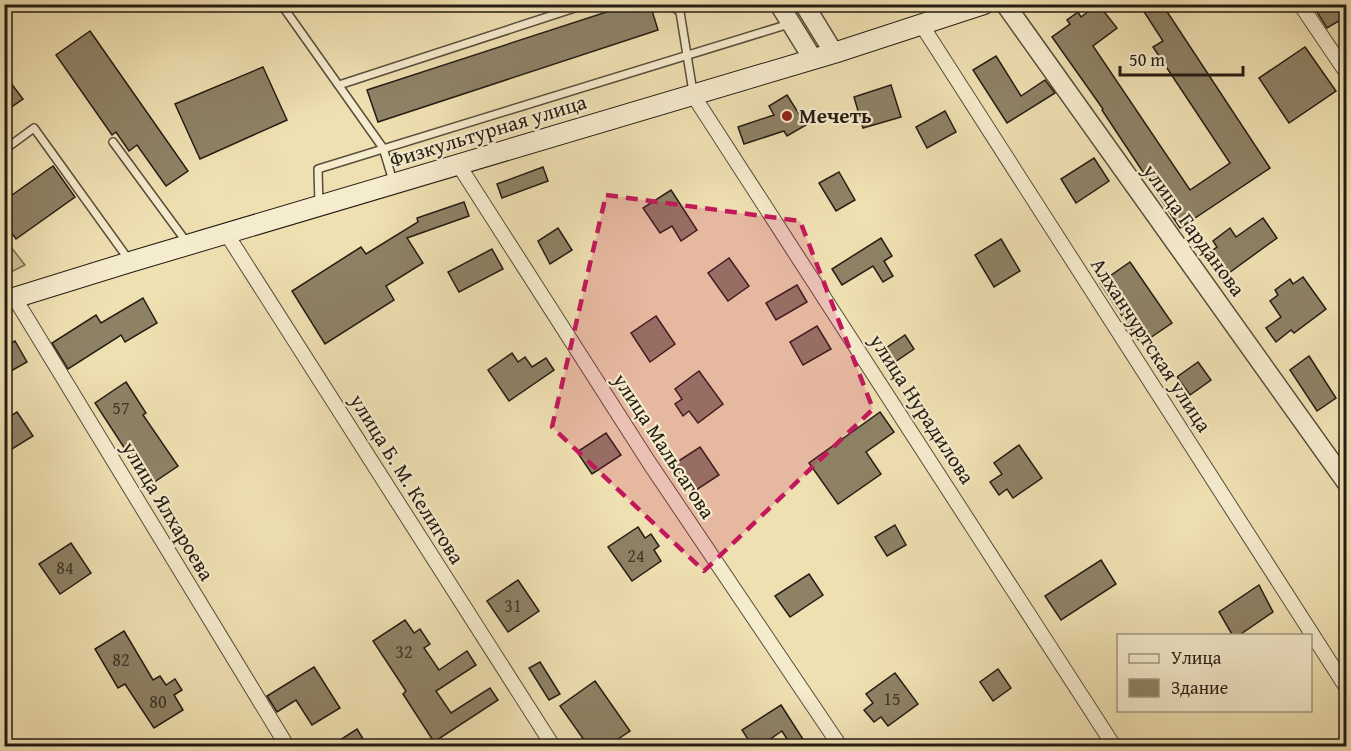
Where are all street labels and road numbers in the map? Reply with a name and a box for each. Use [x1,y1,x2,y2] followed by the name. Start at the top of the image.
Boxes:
[385,86,590,175] street label: Физкультурная улица
[1135,156,1253,302] street label: улица Гарданова
[1083,251,1220,438] street label: Алханчуртская улица
[862,327,983,490] street label: улица Нурадилова
[605,366,723,525] street label: улица Мальсагова
[342,387,472,570] street label: улица Б. М. Келигова
[114,434,222,586] street label: улица Ялхароева

